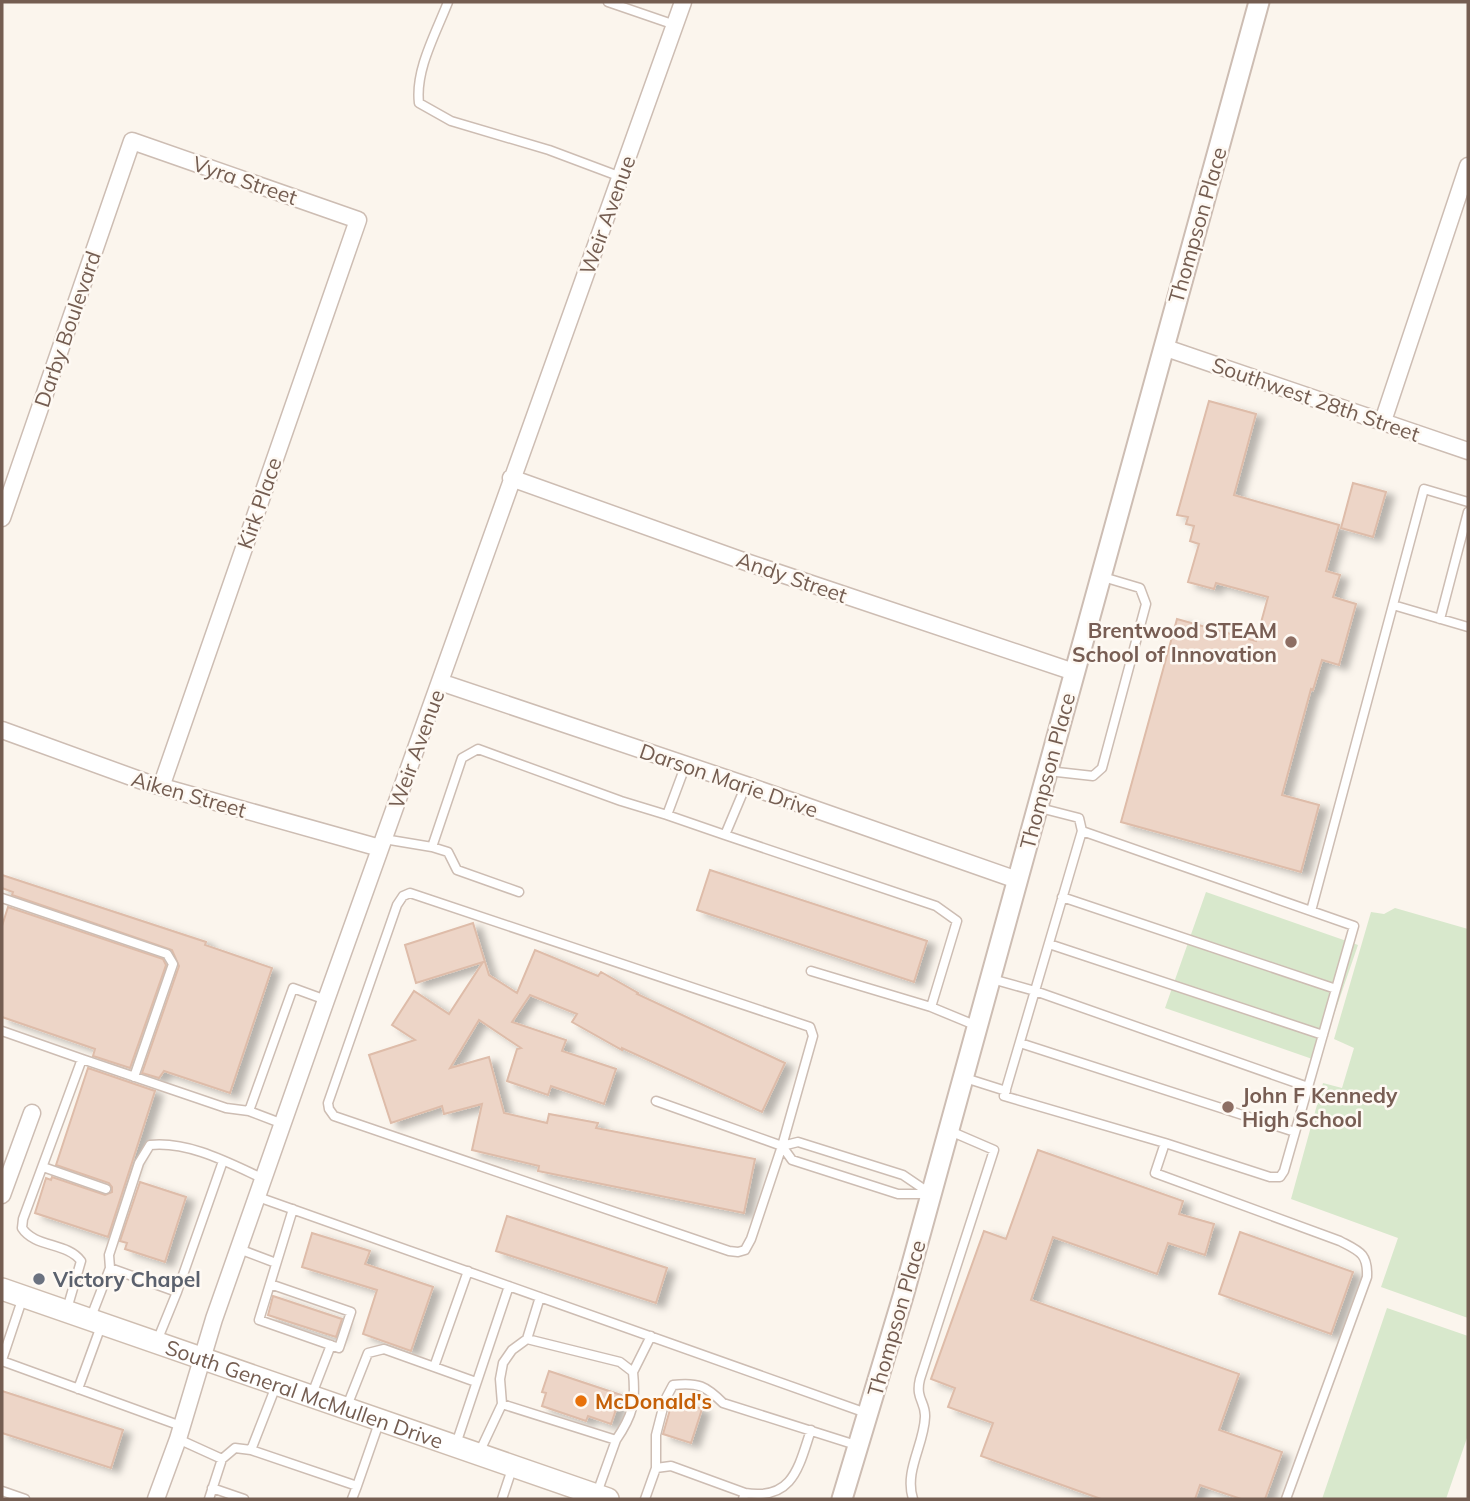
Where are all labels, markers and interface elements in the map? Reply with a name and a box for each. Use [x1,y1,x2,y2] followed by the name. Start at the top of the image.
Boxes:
[1162,144,1232,306] street label: Thompson Place
[189,150,301,210] street label: Vyra Street
[573,152,641,278] street label: Weir Avenue
[28,248,106,410] street label: Darby Boulevard
[1209,351,1423,447] street label: Southwest 28th Street
[231,454,287,552] street label: Kirk Place
[733,546,851,608] street label: Andy Street
[1072,617,1277,667] place label: Brentwood STEAM School of Innovation
[1283,634,1299,650] marker: Brentwood STEAM School of Innovation
[382,686,450,812] street label: Weir Avenue
[1014,690,1080,852] street label: Thompson Place
[636,737,822,823] street label: Darson Marie Drive
[129,765,249,823] street label: Aiken Street
[1242,1082,1398,1132] place label: John F Kennedy High School
[1220,1099,1236,1115] marker: John F Kennedy High School
[861,1237,931,1399] street label: Thompson Place
[52,1266,201,1292] place label: Victory Chapel
[31,1271,47,1287] marker: Victory Chapel
[162,1334,447,1454] street label: South General McMullen Drive
[595,1388,712,1414] place label: McDonald's
[573,1393,589,1409] marker: McDonald's

